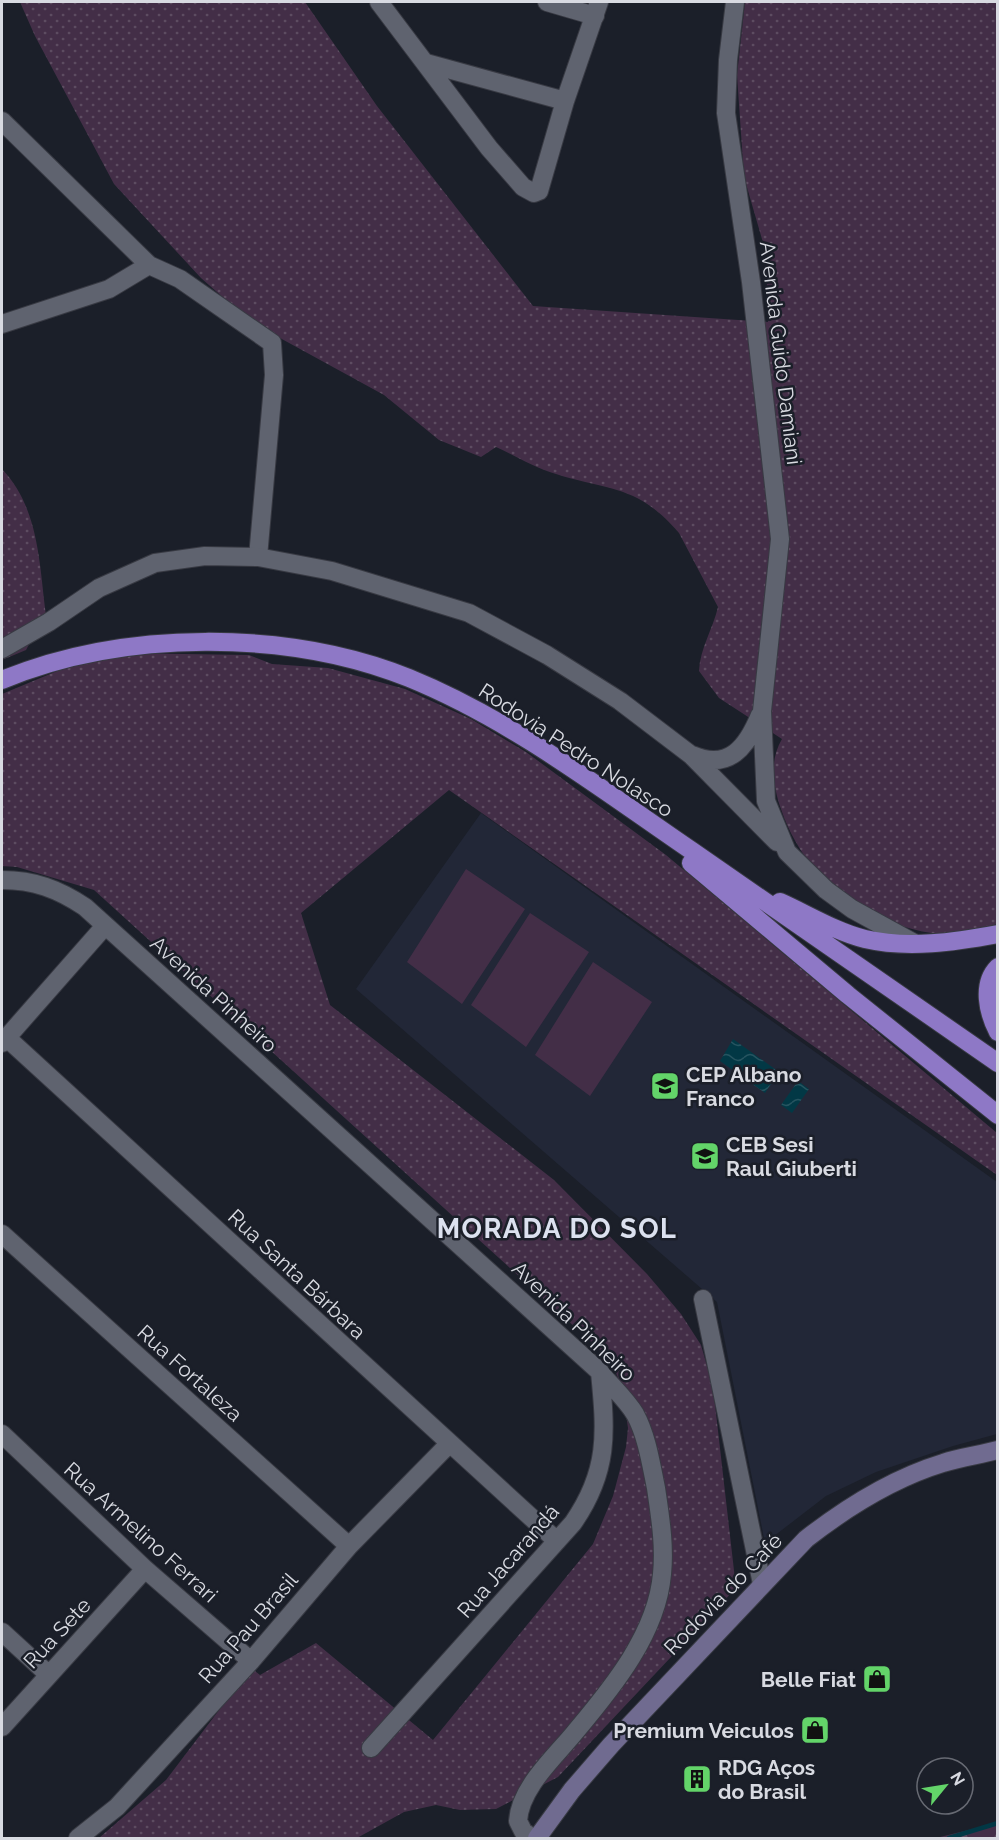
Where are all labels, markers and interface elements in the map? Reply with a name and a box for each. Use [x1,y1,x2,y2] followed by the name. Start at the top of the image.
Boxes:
[755,240,807,466] street label: Avenida Guido Damiani
[474,678,678,822] street label: Rodovia Pedro Nolasco
[145,931,283,1057] street label: Avenida Pinheiro
[686,1062,802,1111] place label: CEP Albano Franco
[649,1070,681,1102] school or university icon: CEP Albano Franco
[726,1132,857,1181] place label: CEB Sesi Raul Giuberti
[689,1140,721,1172] school or university icon: CEB Sesi Raul Giuberti
[223,1204,371,1344] street label: Rua Santa Bárbara
[437,1213,677,1244] district label: MORADA DO SOL
[507,1256,641,1386] street label: Avenida Pinheiro
[132,1319,248,1427] street label: Rua Fortaleza
[59,1457,223,1607] street label: Rua Armelino Ferrari
[452,1499,564,1623] street label: Rua Jacarandá
[659,1528,787,1660] street label: Rodovia do Café
[193,1567,303,1688] street label: Rua Pau Brasil
[18,1593,96,1673] street label: Rua Sete
[861,1663,893,1695] shop icon: Belle Fiat
[761,1667,856,1692] place label: Belle Fiat
[799,1714,831,1746] shop icon: Premium Veiculos
[613,1718,794,1743] place label: Premium Veiculos
[718,1755,815,1804] place label: RDG Aços do Brasil
[915,1756,975,1816] north arrow
[681,1763,713,1795] building icon: RDG Aços do Brasil
[946,1769,969,1789] text: N

